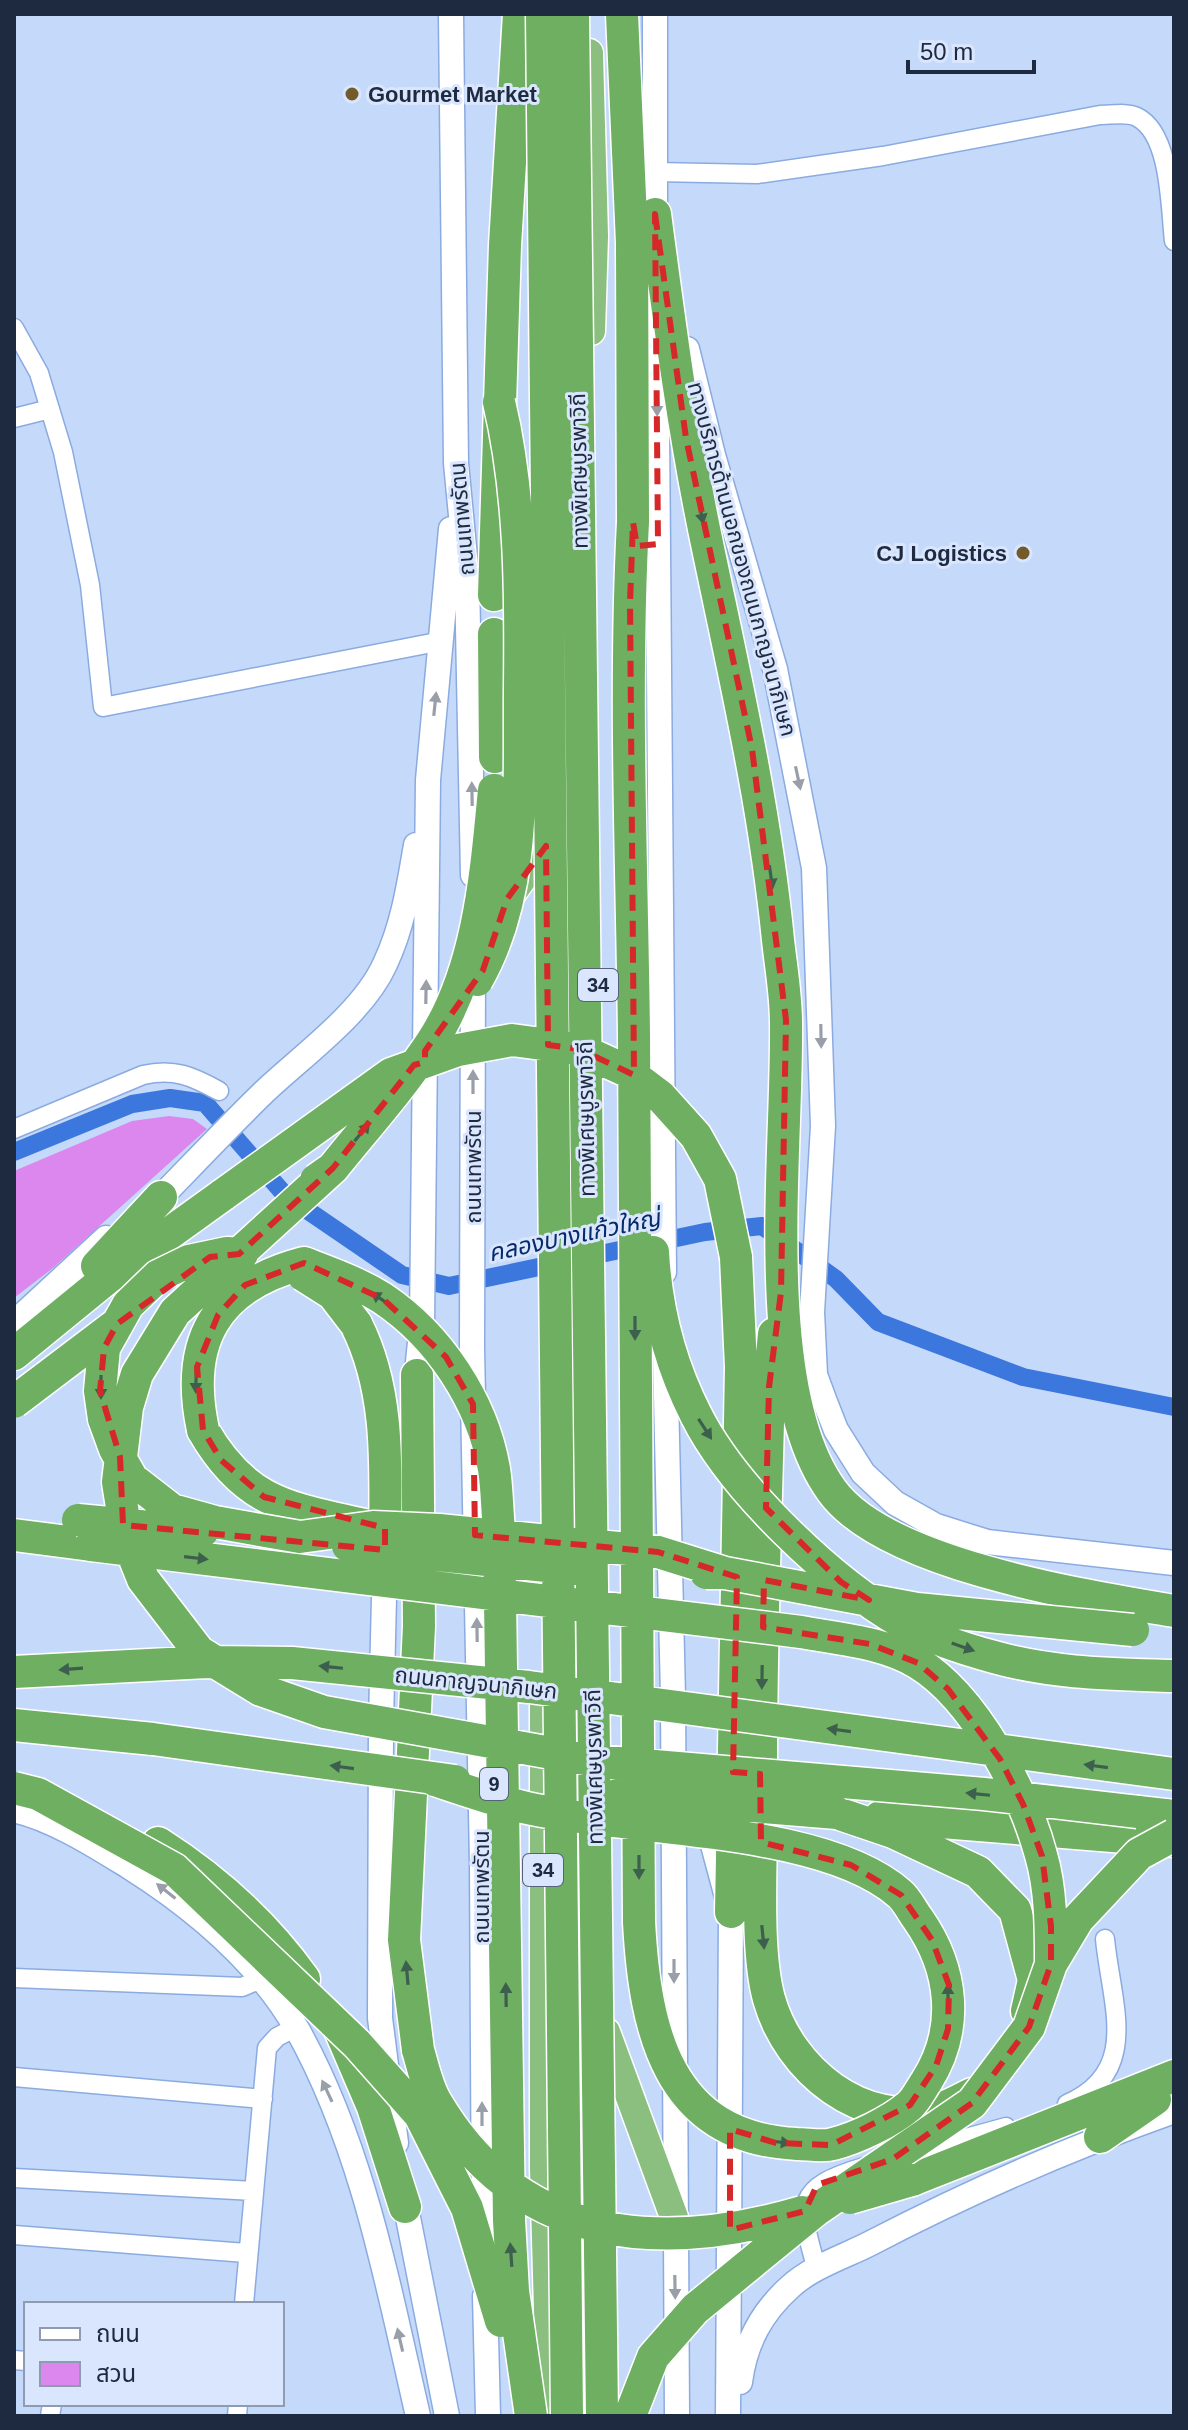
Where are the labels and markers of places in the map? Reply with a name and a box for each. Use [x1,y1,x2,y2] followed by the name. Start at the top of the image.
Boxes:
[368,82,537,107] place label: Gourmet Market
[343,85,361,103] marker: Gourmet Market
[876,541,1007,566] place label: CJ Logistics
[1014,544,1032,562] marker: CJ Logistics

